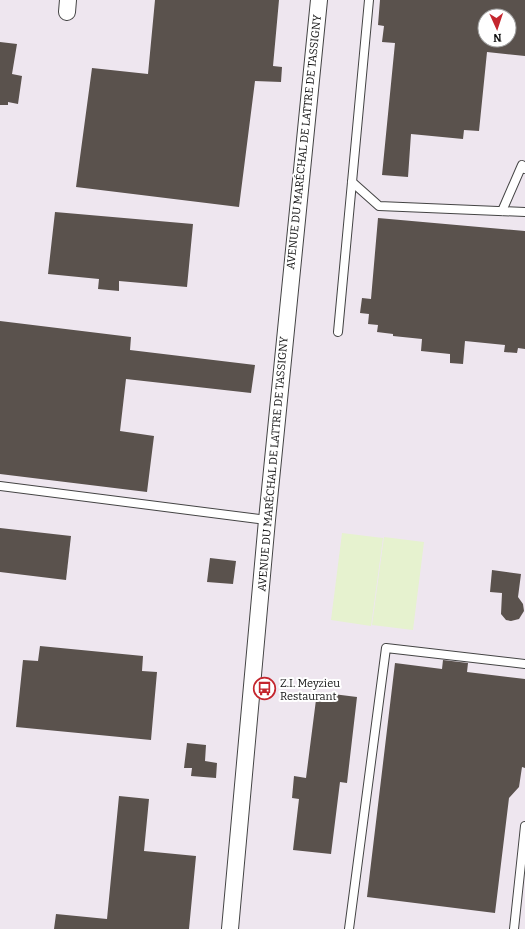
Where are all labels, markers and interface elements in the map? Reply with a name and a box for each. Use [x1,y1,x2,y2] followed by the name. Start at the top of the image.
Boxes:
[477,8,517,48] north arrow
[283,13,324,270] street label: AVENUE DU MARÉCHAL DE LATTRE DE TASSIGNY
[492,31,502,44] text: N
[254,335,291,592] street label: AVENUE DU MARÉCHAL DE LATTRE DE TASSIGNY
[251,676,277,702] bus stop icon: Z.I. Meyzieu Restaurant
[280,677,340,703] place label: Z.I. Meyzieu Restaurant

